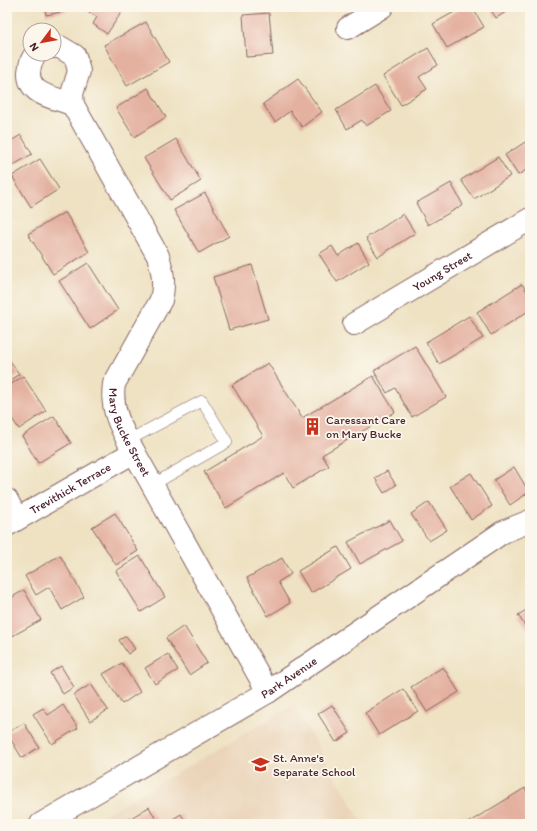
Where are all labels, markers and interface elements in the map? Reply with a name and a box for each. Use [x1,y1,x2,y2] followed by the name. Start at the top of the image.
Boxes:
[22,22,62,62] north arrow
[26,40,41,54] text: N
[410,248,475,294] street label: Young Street
[106,388,153,479] street label: Mary Bucke Street
[326,413,406,441] place label: Caressant Care on Mary Bucke
[303,417,323,437] building icon: Caressant Care on Mary Bucke
[27,460,114,517] street label: Trevithick Terrace
[259,654,320,701] street label: Park Avenue
[273,751,356,779] place label: St. Anne's Separate School
[250,755,270,775] school or university icon: St. Anne's Separate School

